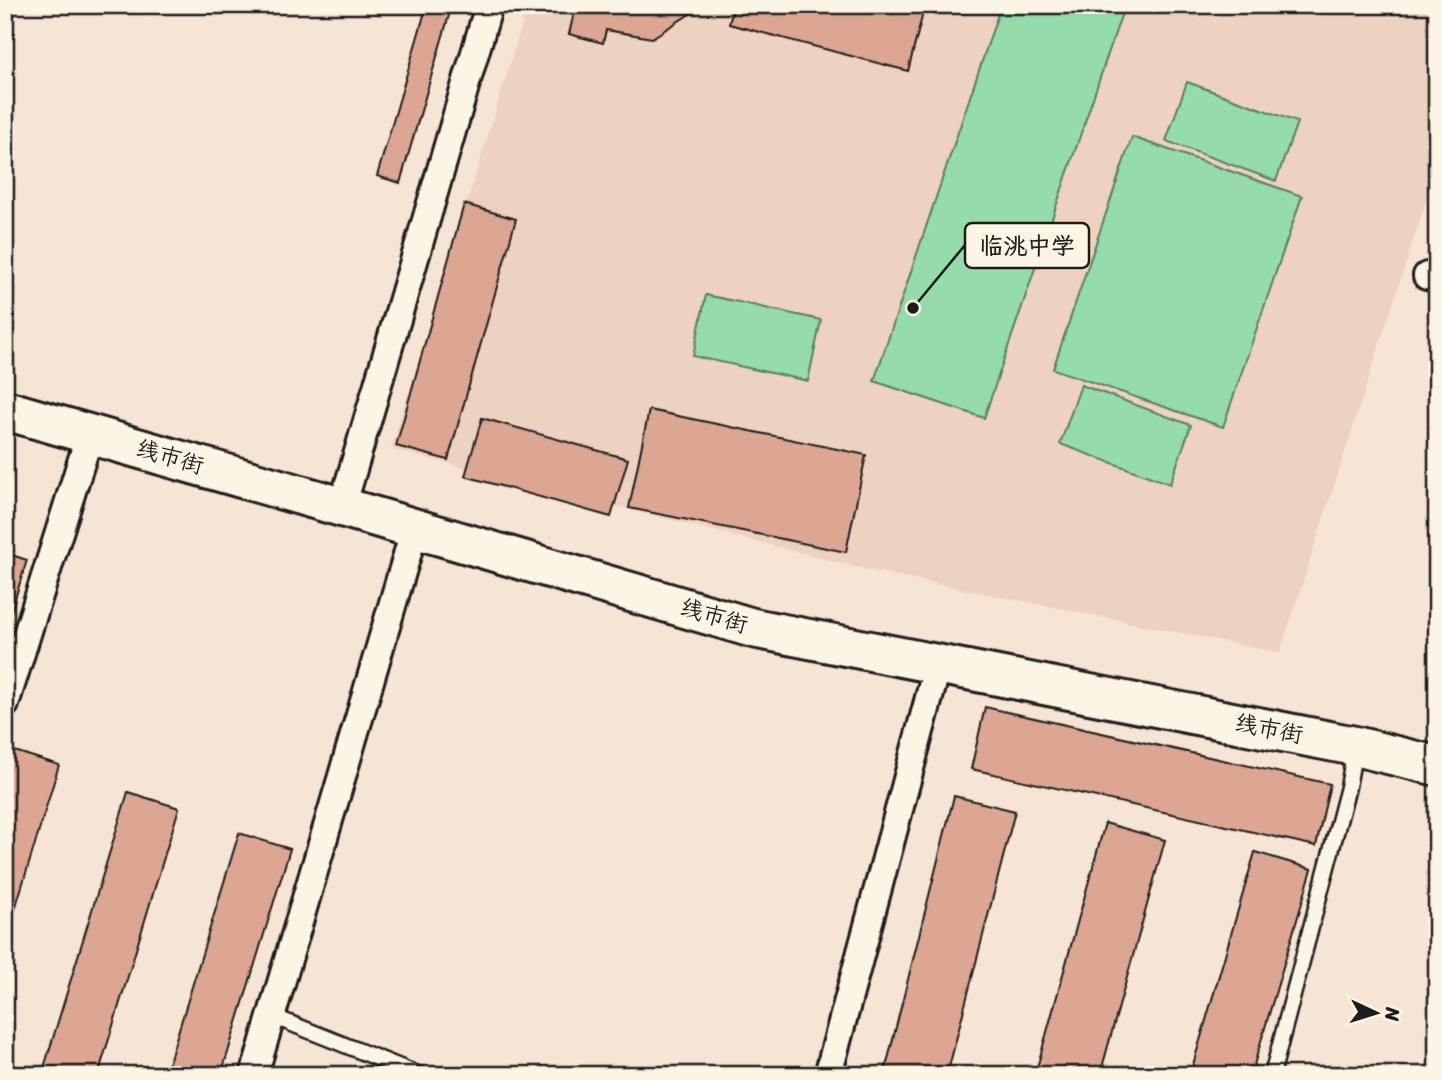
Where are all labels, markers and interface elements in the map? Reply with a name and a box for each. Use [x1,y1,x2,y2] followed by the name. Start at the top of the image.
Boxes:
[965,223,1089,268] callout: 临洮中学
[979,225,1075,267] text: 临洮中学
[131,428,209,486] street label: 线市街
[675,587,753,645] street label: 线市街
[1231,702,1307,756] street label: 线市街
[1340,978,1410,1048] north arrow
[1375,1005,1409,1023] text: N

